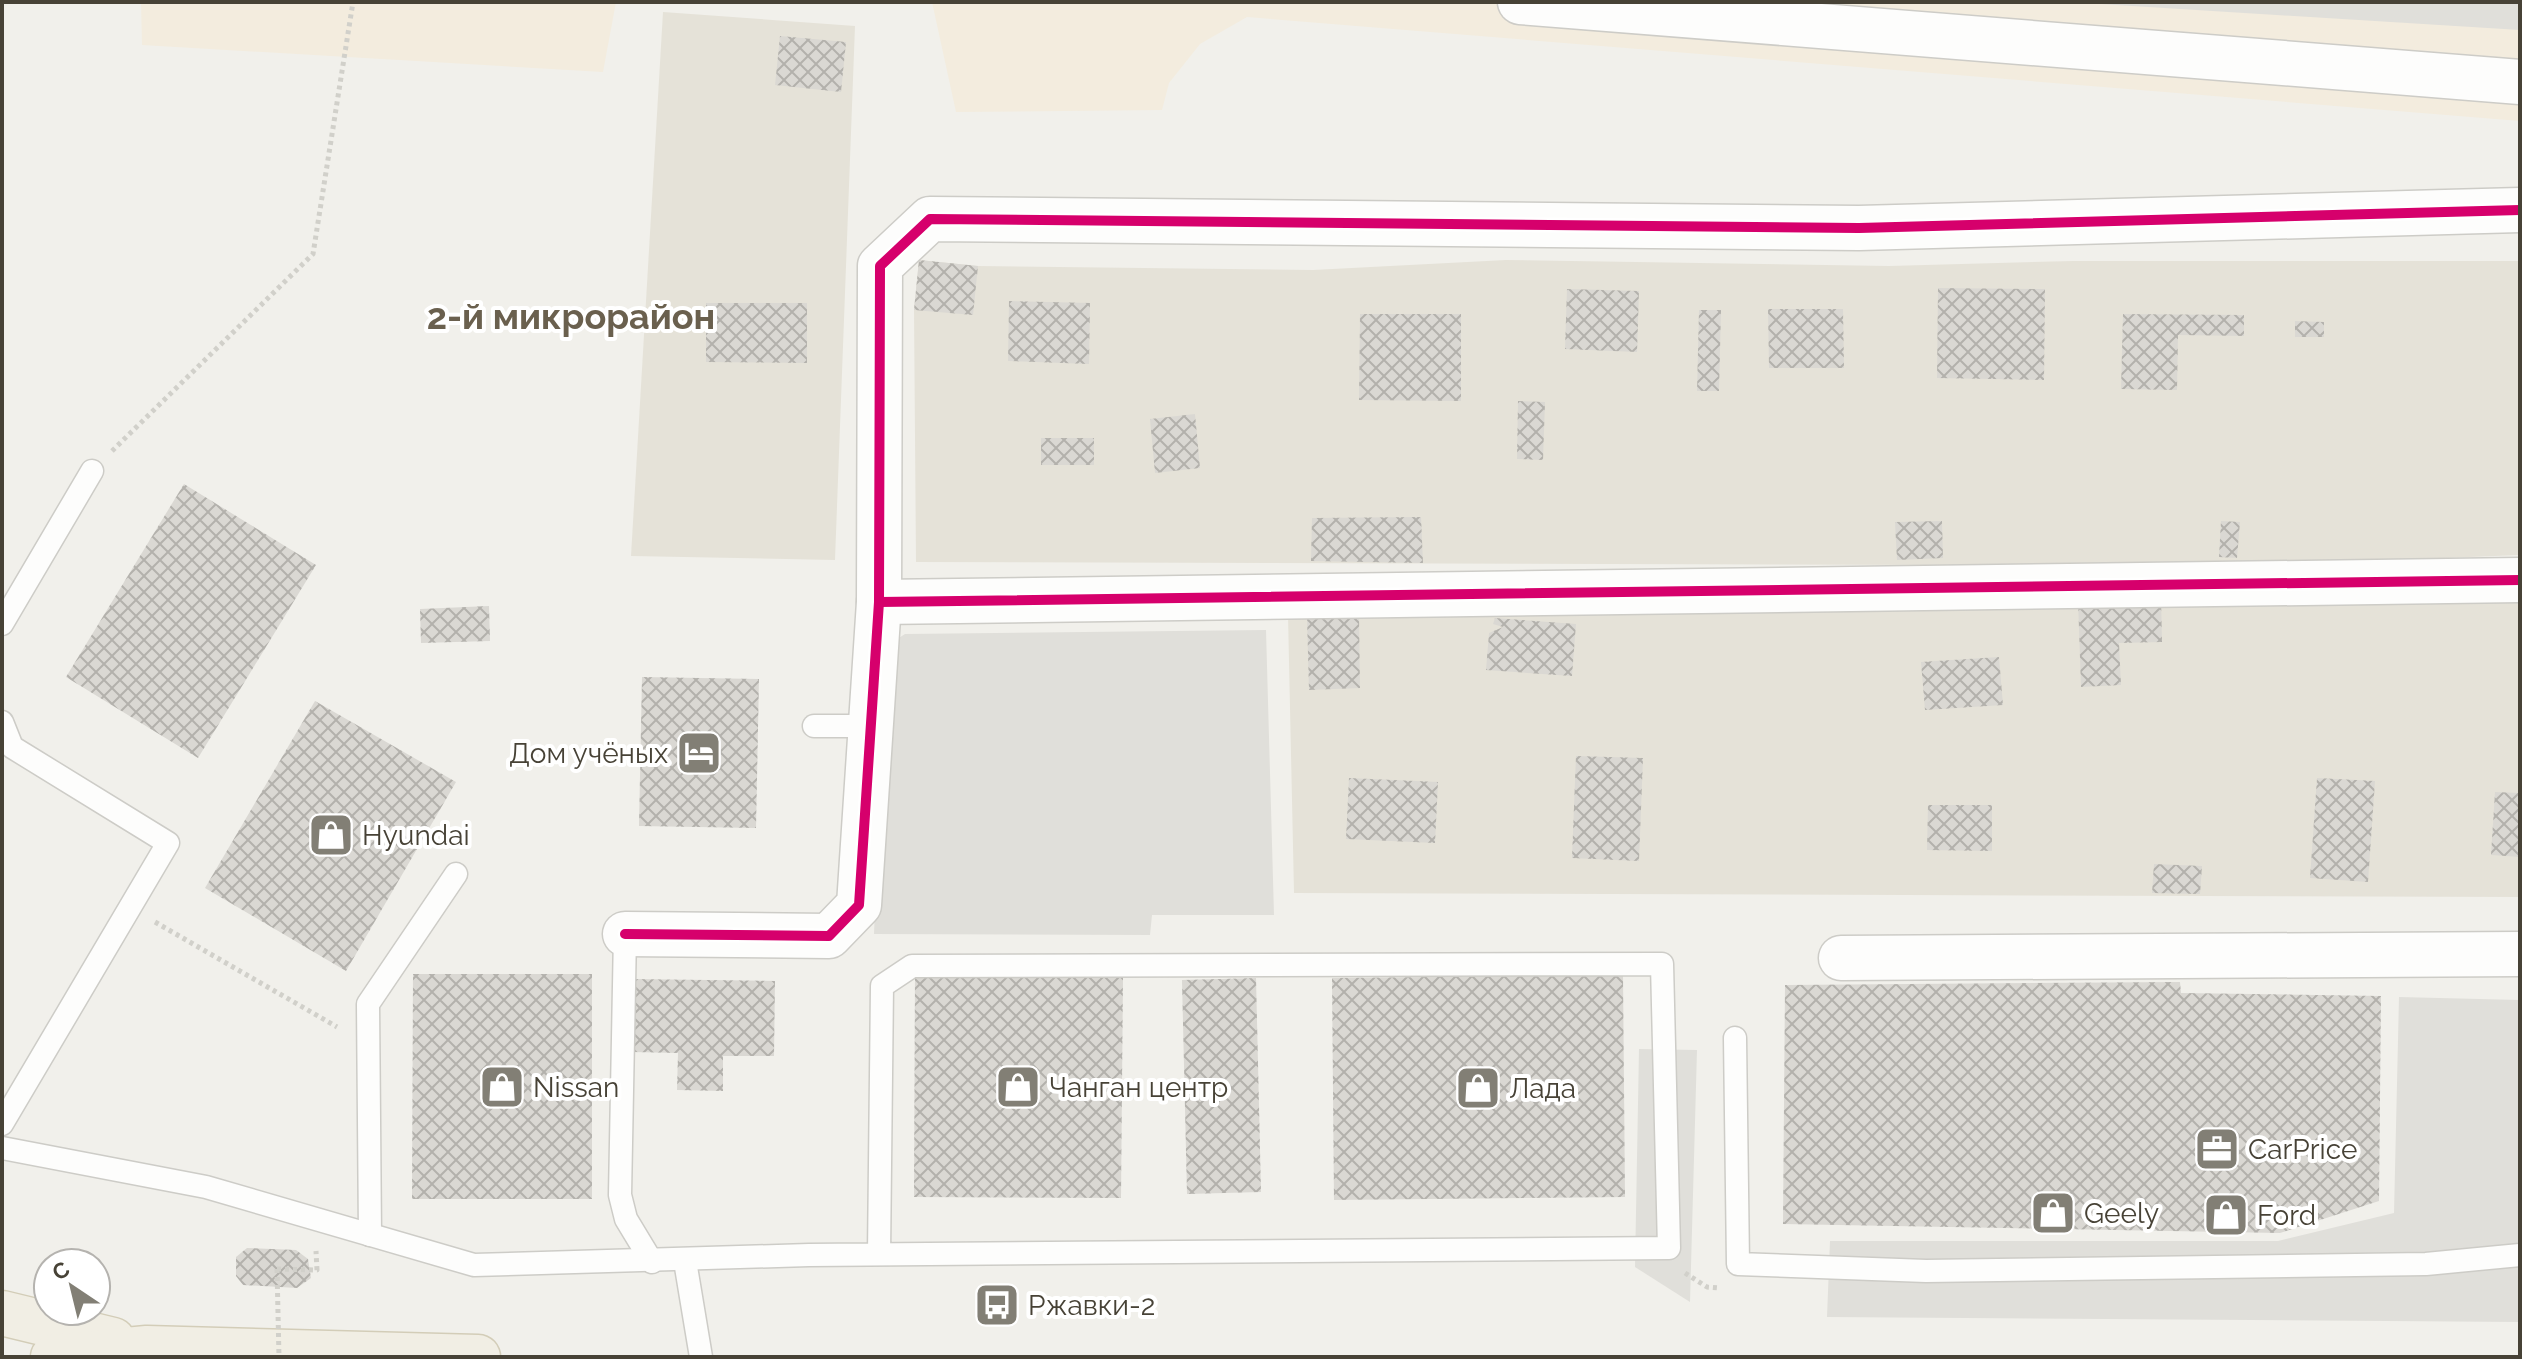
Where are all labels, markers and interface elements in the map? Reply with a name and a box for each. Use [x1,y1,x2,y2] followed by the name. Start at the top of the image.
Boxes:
[427,295,715,337] district label: 2-й микрорайон
[675,729,723,777] hotel icon: Дом учёных
[509,737,668,770] place label: Дом учёных
[307,811,355,859] shop icon: Hyundai
[362,819,470,852] place label: Hyundai
[478,1063,526,1111] shop icon: Nissan
[994,1063,1042,1111] shop icon: Чанган центр
[1454,1064,1502,1112] shop icon: Лада
[533,1071,619,1104] place label: Nissan
[1049,1071,1228,1104] place label: Чанган центр
[1509,1072,1576,1105] place label: Лада
[2193,1125,2241,1173] office icon: CarPrice
[2248,1133,2357,1166] place label: CarPrice
[2029,1189,2077,1237] shop icon: Geely
[2202,1191,2250,1239] shop icon: Ford
[2084,1197,2159,1230] place label: Geely
[2257,1199,2316,1232] place label: Ford
[32,1247,112,1327] north arrow
[47,1256,74,1286] text: С
[973,1281,1021,1329] bus stop icon: Ржавки-2
[1028,1289,1155,1322] place label: Ржавки-2

